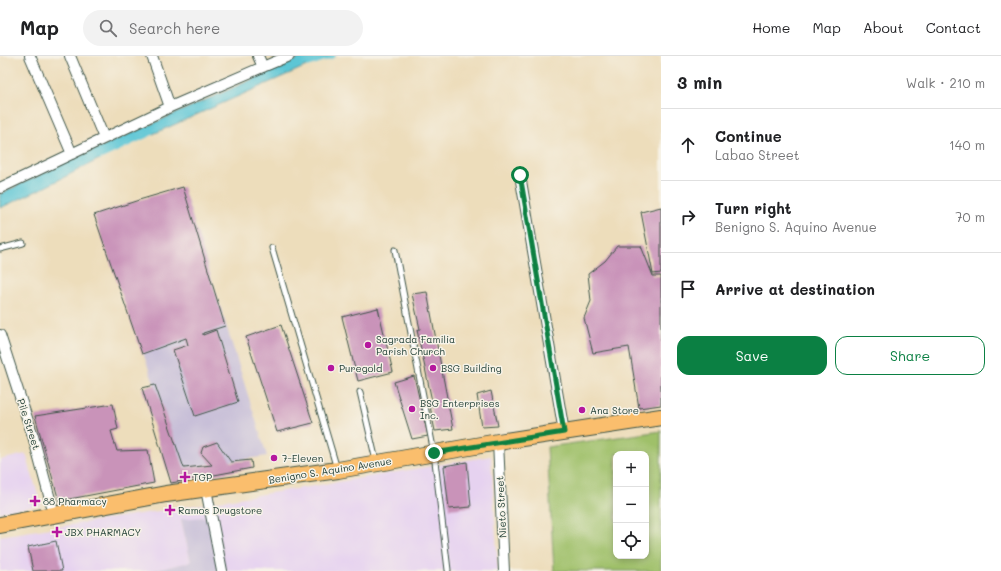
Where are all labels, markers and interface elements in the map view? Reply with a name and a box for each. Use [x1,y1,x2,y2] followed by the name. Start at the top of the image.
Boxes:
[83,10,363,46] search box
[20,15,59,40] text: Map
[97,17,119,39] icon: search
[129,18,220,38] text: Search here
[752,18,790,37] text: Home
[812,18,841,37] text: Map
[863,18,904,37] text: About
[926,18,981,37] text: Contact
[677,71,722,93] text: 3 min
[906,74,985,91] text: Walk · 210 m
[715,126,782,146] text: Continue
[677,134,699,156] icon: ahead
[949,136,985,153] text: 140 m
[715,146,800,163] text: Labao Street
[511,166,529,184] route start
[715,198,792,218] text: Turn right
[677,206,699,228] icon: right
[955,208,985,225] text: 70 m
[715,218,877,235] text: Benigno S. Aquino Avenue
[677,278,699,300] icon: arrive
[715,279,875,299] text: Arrive at destination
[376,332,455,358] place label: Sagrada Familia Parish Church
[677,336,827,375] button: Save
[835,336,985,375] button: Share
[363,340,373,350] marker: Sagrada Familia Parish Church
[339,361,382,375] place label: Puregold
[441,361,502,375] place label: BSG Building
[326,363,336,373] marker: Puregold
[428,363,438,373] marker: BSG Building
[420,396,500,422] place label: BSG Enterprises Inc.
[14,397,44,451] street label: Pile Street
[590,403,639,417] place label: Ana Store
[407,404,417,414] marker: BSG Enterprises Inc.
[577,405,587,415] marker: Ana Store
[425,444,443,462] route end
[282,451,323,465] place label: 7-Eleven
[613,451,649,559] map controls
[613,451,649,487] button: +
[267,453,393,487] street label: Benigno S. Aquino Avenue
[269,453,279,463] marker: 7-Eleven
[193,470,212,484] place label: TGP
[180,472,190,482] marker: TGP
[492,476,510,538] street label: Nieto Street
[613,487,649,523] button: −
[43,494,107,508] place label: 88 Pharmacy
[30,496,40,506] marker: 88 Pharmacy
[178,503,262,517] place label: Ramos Drugstore
[165,505,175,515] marker: Ramos Drugstore
[613,523,649,559] button: locate
[65,525,141,539] place label: JBX PHARMACY
[52,527,62,537] marker: JBX PHARMACY

